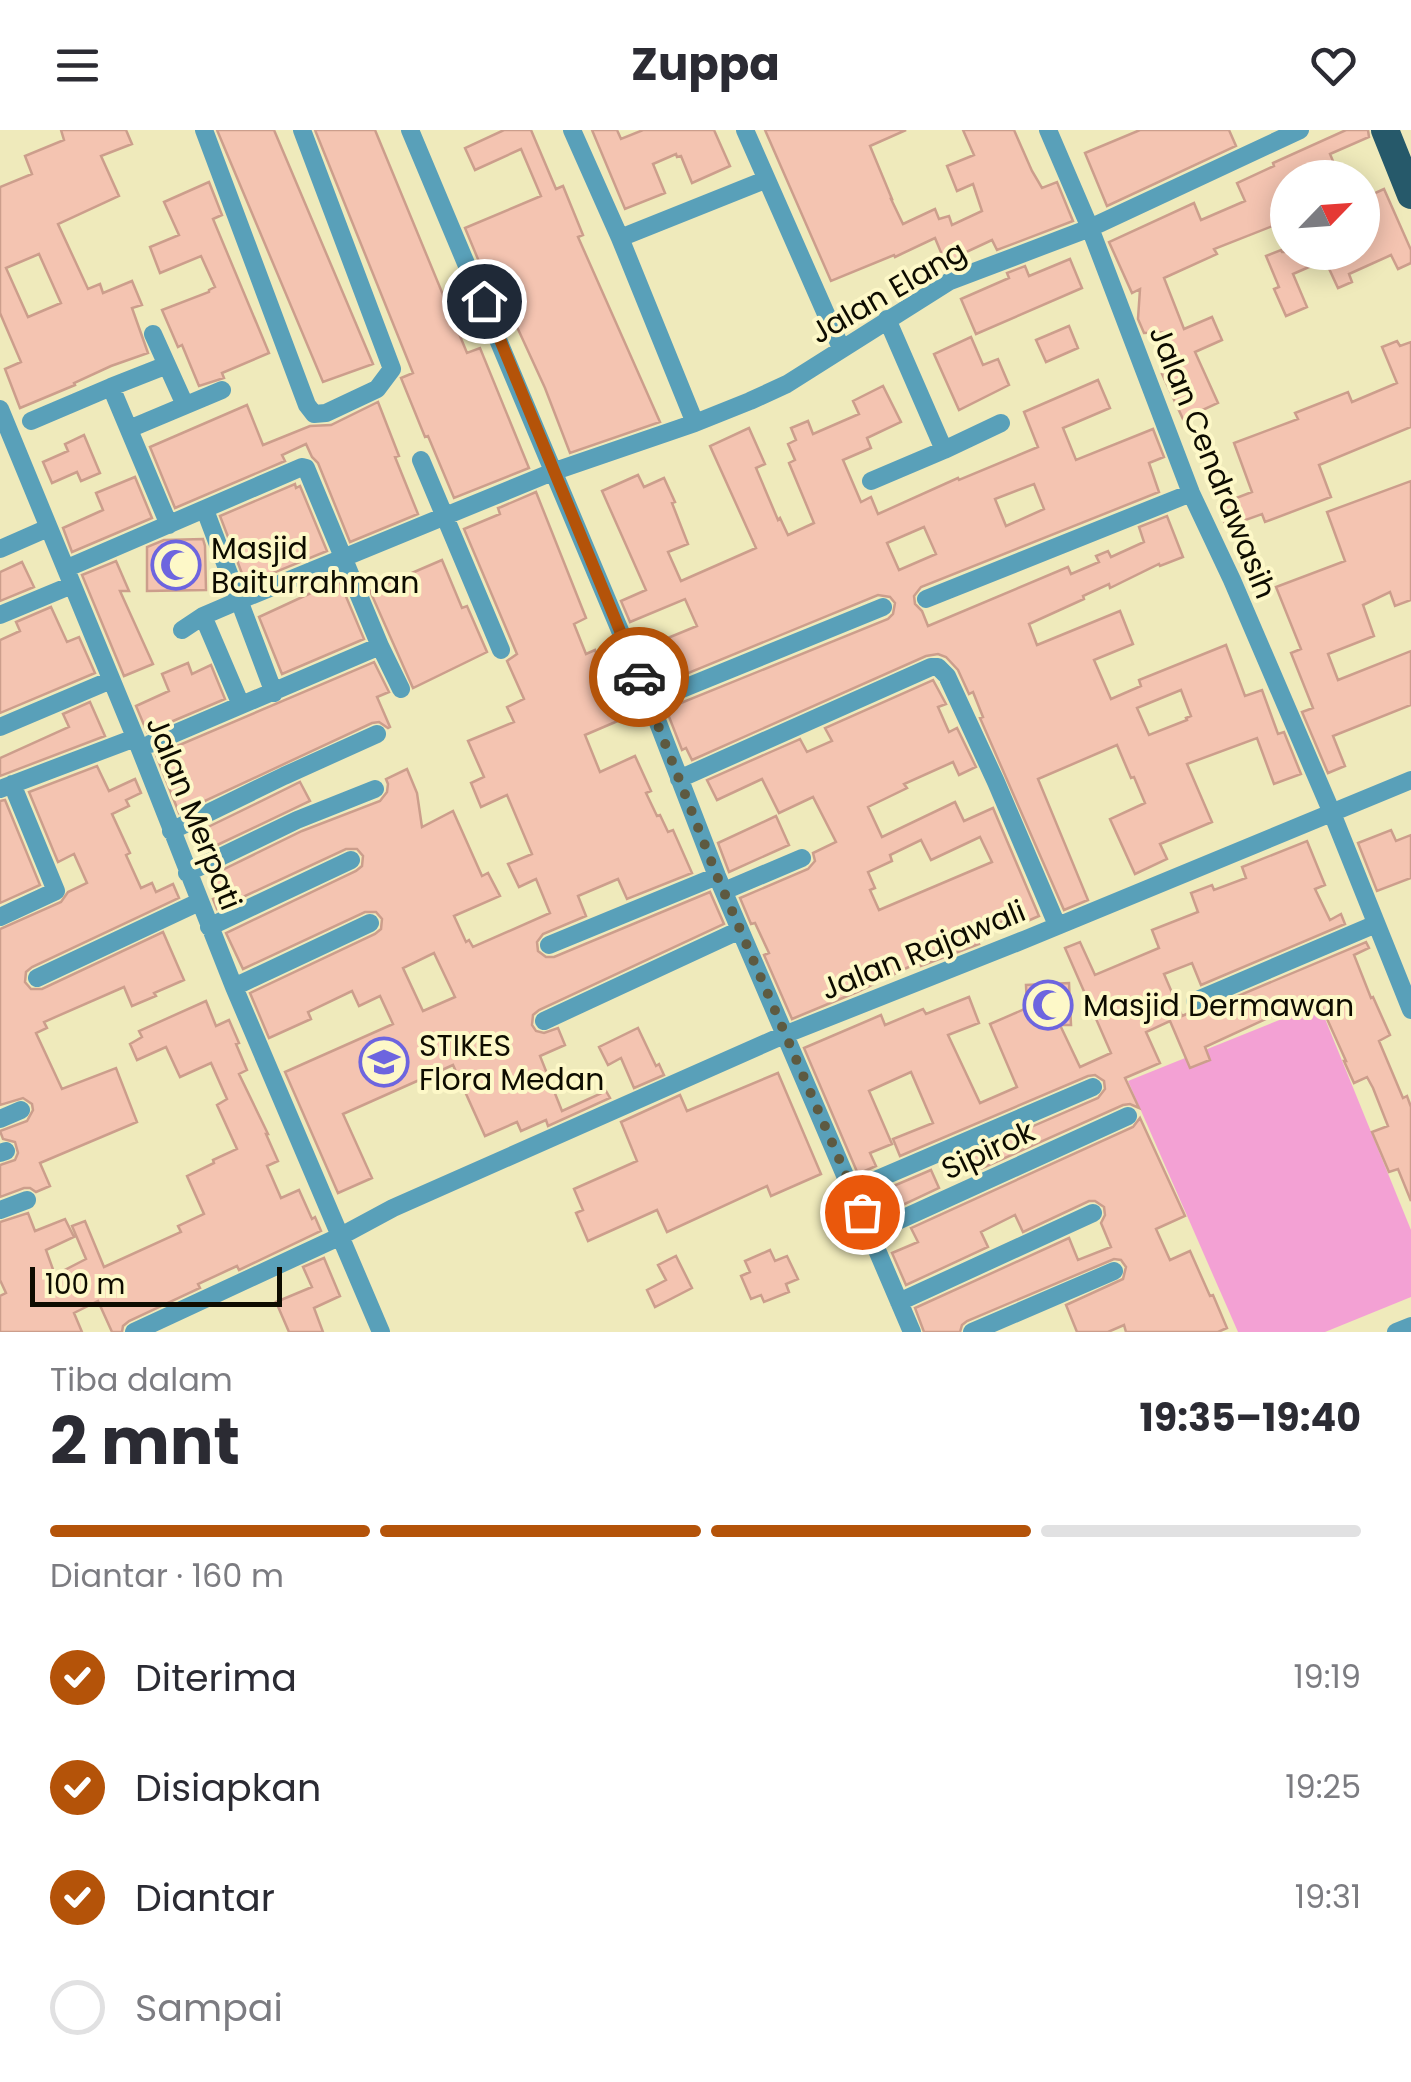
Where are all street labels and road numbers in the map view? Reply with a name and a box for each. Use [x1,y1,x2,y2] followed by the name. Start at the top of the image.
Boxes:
[802,230,974,354] street label: Jalan Elang
[1139,319,1287,605] street label: Jalan Cendrawasih
[136,710,252,916] street label: Jalan Merpati
[814,889,1032,1011] street label: Jalan Rajawali
[934,1109,1042,1190] street label: Sipirok

